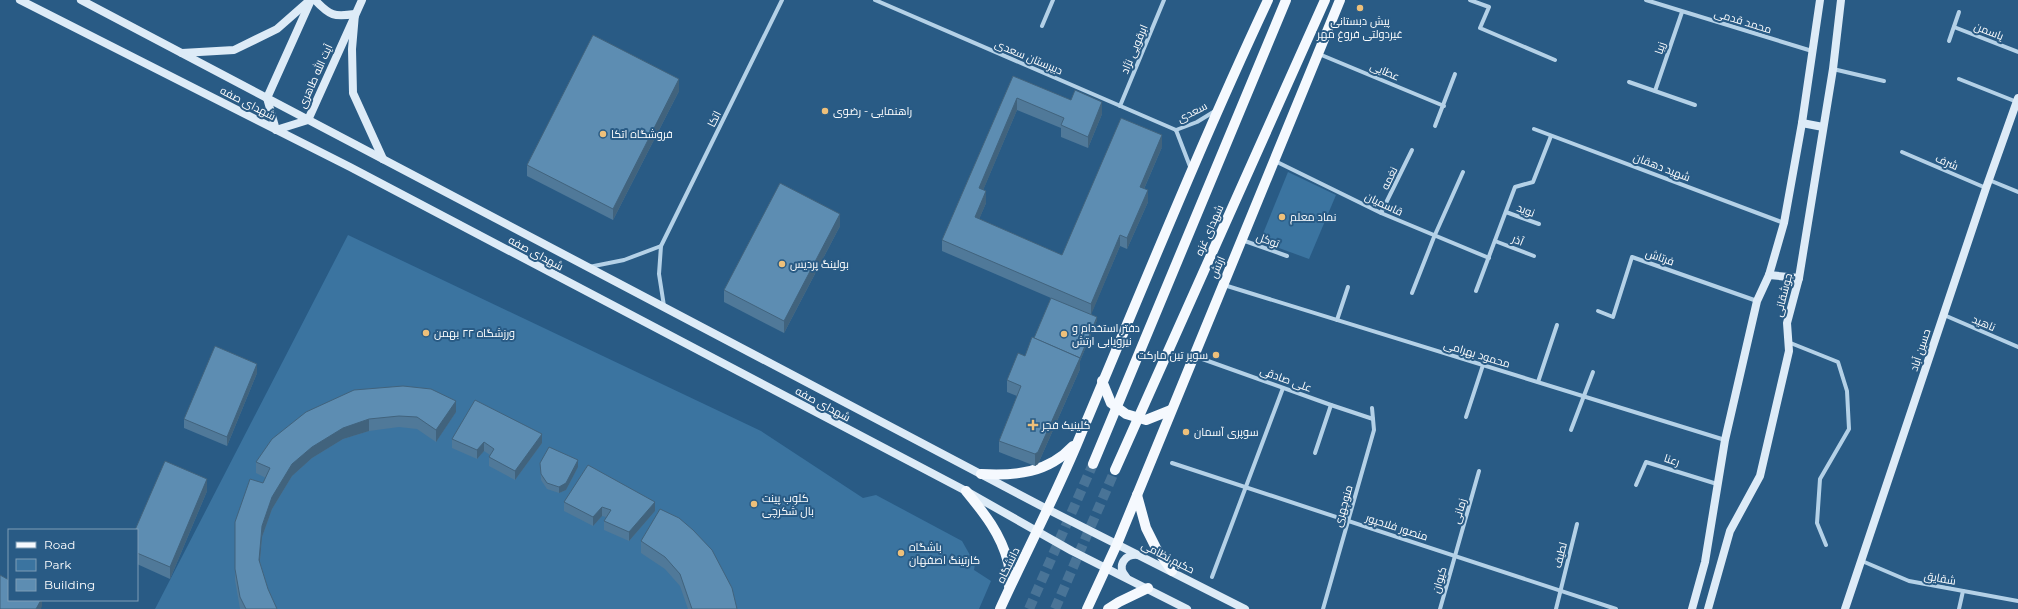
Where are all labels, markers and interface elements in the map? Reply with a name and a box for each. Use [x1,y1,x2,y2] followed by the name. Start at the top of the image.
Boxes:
[1355,3,1365,13] marker: پیش دبستانی غیردولتی فروغ مهر
[1713,6,1773,36] street label: محمد قدمی
[1316,14,1403,42] place label: پیش دبستانی غیردولتی فروغ مهر
[1972,19,2006,43] street label: یاسمن
[1117,22,1151,76] street label: ابرقویی نژاد
[993,36,1065,78] street label: دبیرستان سعدی
[1651,40,1669,56] street label: زیبا
[294,41,335,110] street label: آیت الله طاهری
[1368,59,1402,83] street label: عطایی
[218,83,278,123] street label: شهدای صفه
[1175,99,1209,125] street label: سعدی
[833,104,912,118] place label: راهنمایی - رضوی
[820,106,830,116] marker: راهنمایی - رضوی
[704,109,724,129] street label: اتکا
[611,127,673,141] place label: فروشگاه اتکا
[598,129,608,139] marker: فروشگاه اتکا
[1631,150,1693,184] street label: شهید دهقان
[1933,151,1961,173] street label: شرف
[1378,164,1401,192] street label: نغمه
[1363,189,1405,219] street label: قاسمیان
[1515,200,1537,220] street label: نوید
[1192,202,1226,258] street label: شهدای غزه
[1290,210,1337,225] place label: نماد معلم
[1277,212,1287,222] marker: نماد معلم
[1254,229,1282,251] street label: توکل
[1509,231,1526,249] street label: آذر
[506,233,566,273] street label: شهدای صفه
[1644,246,1676,268] street label: فرتاش
[1206,254,1228,280] street label: ارتش
[790,257,849,271] place label: بولینگ پردیس
[777,259,787,269] marker: بولینگ پردیس
[1771,272,1795,318] street label: جوشقانی
[1970,312,1998,334] street label: ناهید
[1072,321,1140,348] place label: دفتر استخدام و نیرویابی ارتش
[434,326,515,340] place label: ورزشگاه ۲۲ بهمن
[1907,327,1933,373] street label: حسین آباد
[421,328,431,338] marker: ورزشگاه ۲۲ بهمن
[1059,329,1069,339] marker: دفتر استخدام و نیرویابی ارتش
[1442,337,1512,371] street label: محمود بهرامی
[1138,348,1208,362] place label: سوپر تین مارکت
[1211,350,1221,360] marker: سوپر تین مارکت
[1258,363,1314,395] street label: علی صادقی
[793,384,853,424] street label: شهدای صفه
[1041,418,1091,432] place label: کلینیک فجر
[1027,419,1039,431] marker: کلینیک فجر
[1194,425,1258,439] place label: سوپری آسمان
[1181,427,1191,437] marker: سوپری آسمان
[1662,451,1682,469] street label: رعنا
[1330,483,1356,529] street label: منوچهری
[762,491,814,518] place label: کلوب پینت بال شکرچی
[1449,497,1469,525] street label: زمانی
[749,499,759,509] marker: کلوب پینت بال شکرچی
[1363,510,1430,544] street label: منصور فلاحپور
[8,529,138,601] legend
[44,537,75,552] text: Road
[1139,538,1197,577] street label: حکیم نظامی
[909,540,980,567] place label: باشگاه کارتینگ اصفهان
[1550,541,1570,569] street label: لطیف
[993,545,1023,585] street label: دانشگاه
[896,548,906,558] marker: باشگاه کارتینگ اصفهان
[44,557,72,572] text: Park
[1429,565,1449,595] street label: کیوان
[1923,568,1957,588] street label: شقایق
[44,577,95,592] text: Building

